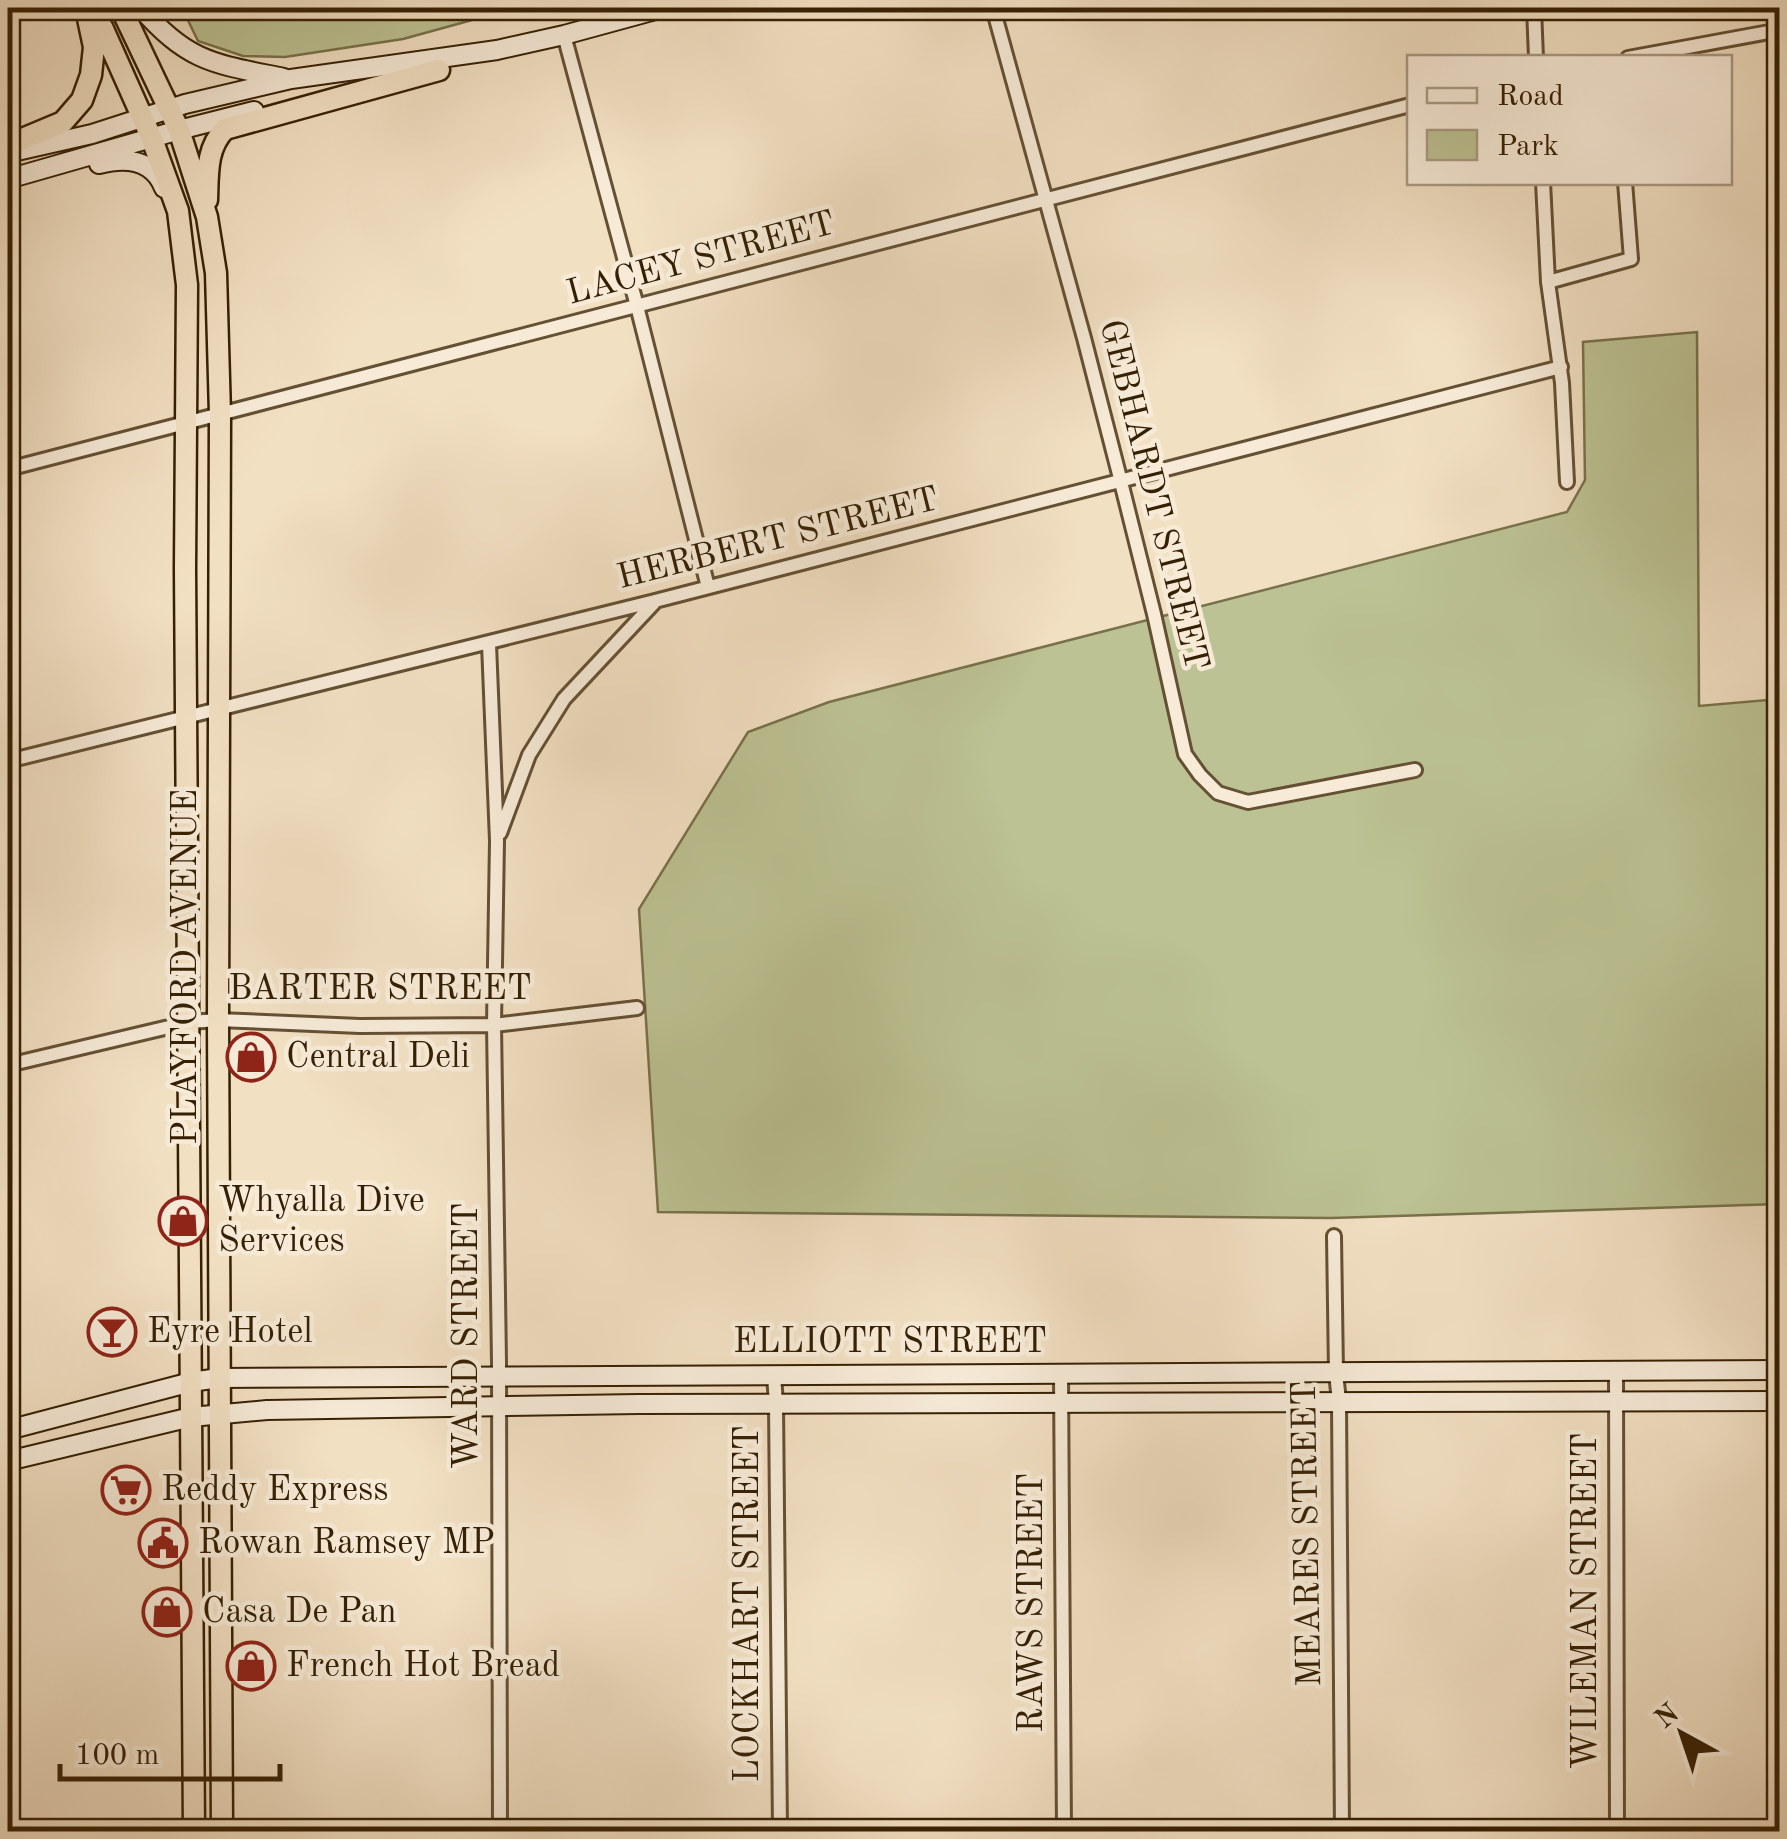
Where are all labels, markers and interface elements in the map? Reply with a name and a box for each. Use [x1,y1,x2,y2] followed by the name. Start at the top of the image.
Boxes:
[1407,55,1732,185] legend
[1497,82,1564,112] text: Road
[1497,132,1559,162] text: Park
[563,206,839,312] street label: LACEY STREET
[1092,316,1214,674] street label: GEBHARDT STREET
[614,482,942,596] street label: HERBERT STREET
[169,789,204,1145] street label: PLAYFORD AVENUE
[228,972,532,1007] street label: BARTER STREET
[225,1031,277,1083] shop icon: Central Deli
[286,1040,470,1075] place label: Central Deli
[218,1184,425,1259] place label: Whyalla Dive Services
[157,1195,209,1247] shop icon: Whyalla Dive Services
[450,1203,485,1469] street label: WARD STREET
[86,1306,138,1358] bar icon: Eyre Hotel
[147,1315,313,1350] place label: Eyre Hotel
[733,1325,1047,1360] street label: ELLIOTT STREET
[1288,1381,1328,1687] street label: MEARES STREET
[731,1425,766,1783] street label: LOCKHART STREET
[1569,1433,1604,1769] street label: WILEMAN STREET
[100,1464,152,1516] supermarket icon: Reddy Express
[161,1473,388,1508] place label: Reddy Express
[1015,1473,1050,1733] street label: RAWS STREET
[137,1517,189,1569] public building icon: Rowan Ramsey MP
[198,1526,495,1561] place label: Rowan Ramsey MP
[141,1586,193,1638] shop icon: Casa De Pan
[202,1595,397,1630] place label: Casa De Pan
[225,1640,277,1692] shop icon: French Hot Bread
[286,1649,560,1684] place label: French Hot Bread
[1632,1684,1732,1784] north arrow
[1651,1699,1686,1735] text: N
[60,1719,280,1781] scale bar
[75,1741,159,1771] text: 100 m

